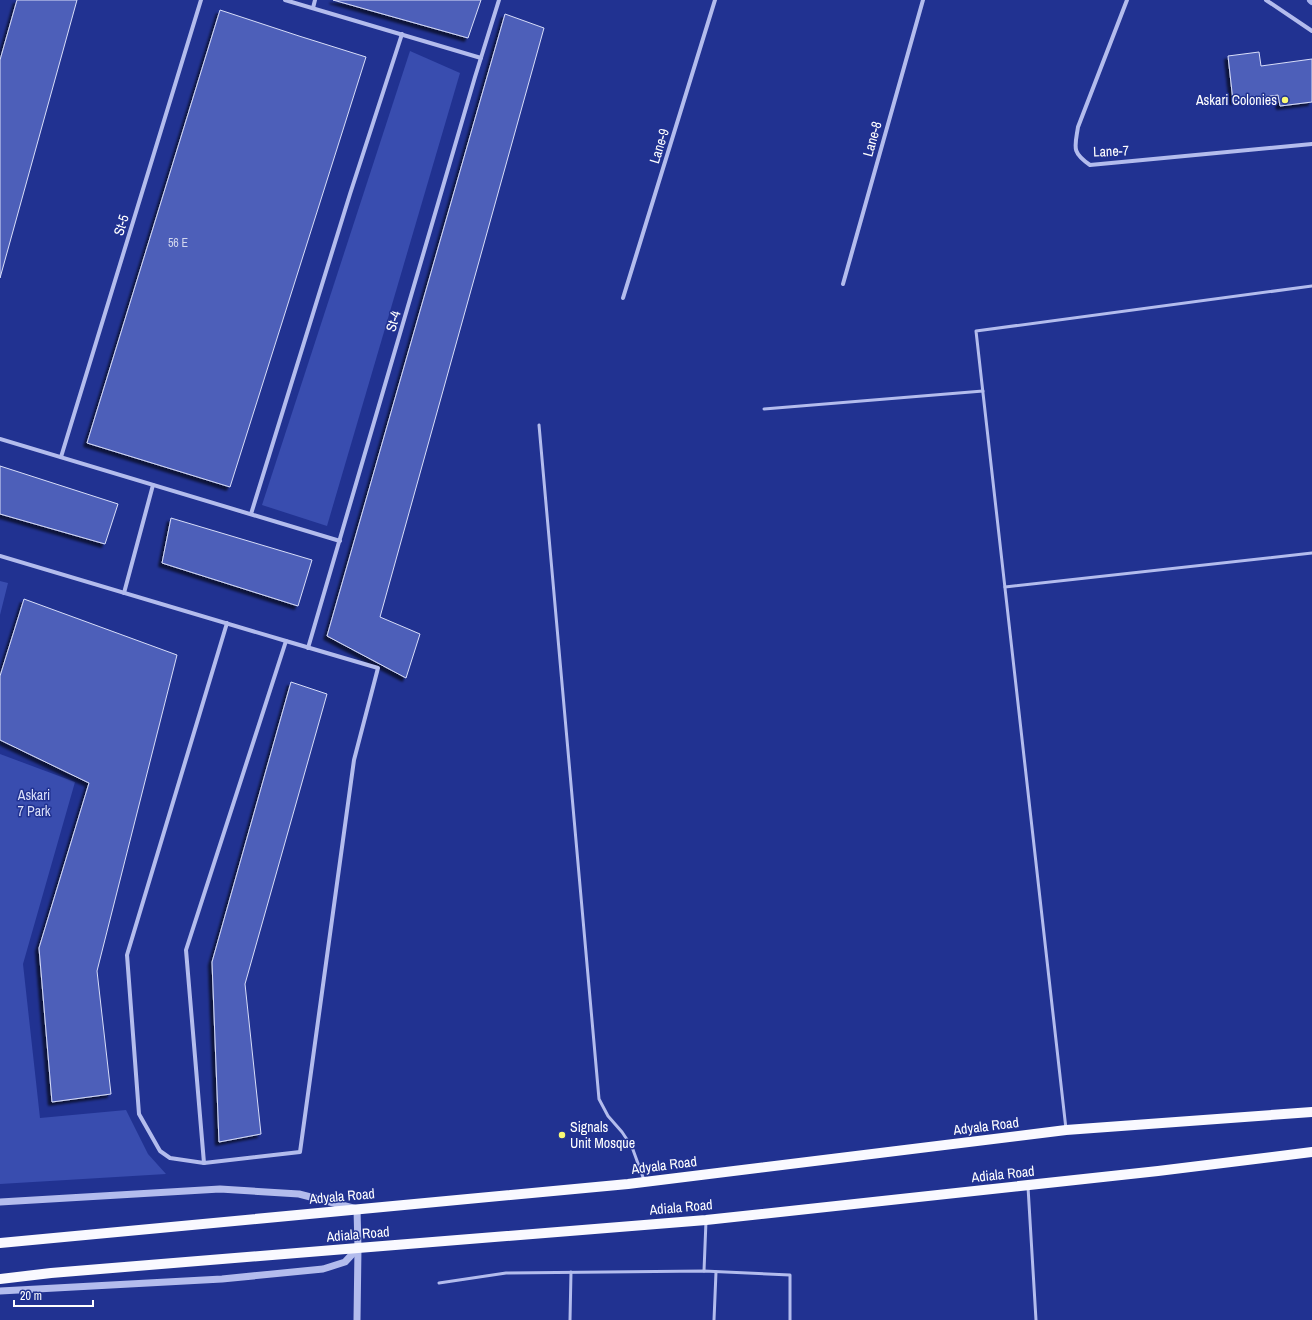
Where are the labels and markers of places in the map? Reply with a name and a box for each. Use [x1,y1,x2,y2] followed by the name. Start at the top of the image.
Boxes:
[1195,91,1277,109] place label: Askari Colonies
[1280,95,1290,105] marker: Askari Colonies
[570,1118,635,1152] place label: Signals Unit Mosque
[557,1130,567,1140] marker: Signals Unit Mosque

